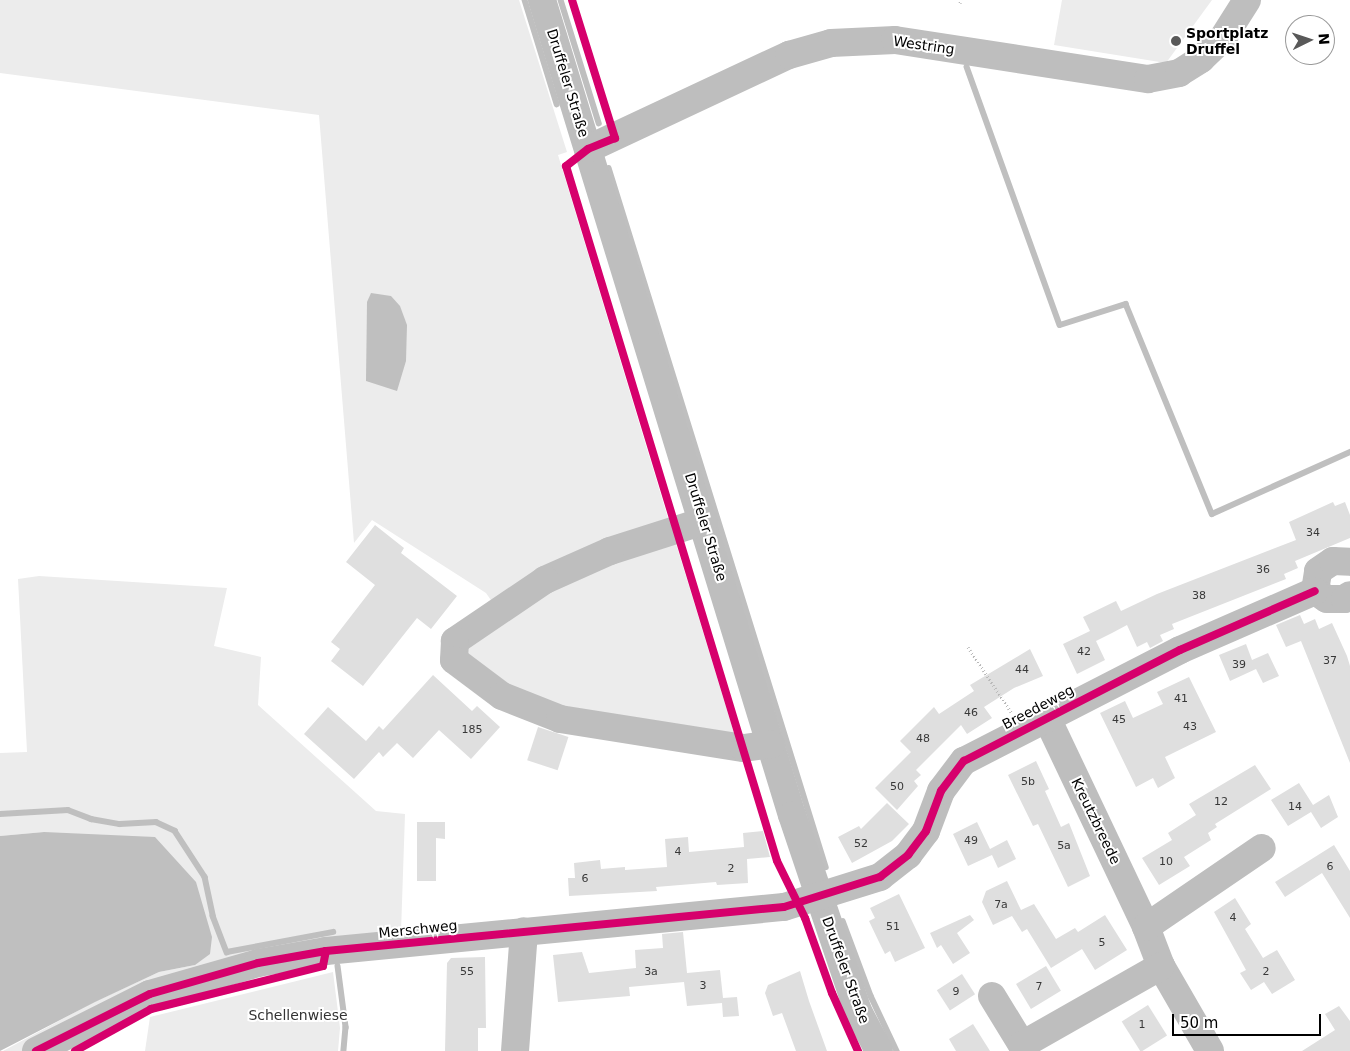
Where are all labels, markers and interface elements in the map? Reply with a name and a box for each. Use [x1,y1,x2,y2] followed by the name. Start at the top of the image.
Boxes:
[1285,15,1335,65] north arrow
[1186,25,1268,58] place label: Sportplatz Druffel
[544,27,592,139] street label: Druffeler Straße
[892,32,956,58] street label: Westring
[1316,33,1332,45] text: N
[1170,35,1182,47] marker: Sportplatz Druffel
[682,471,730,583] street label: Druffeler Straße
[1306,526,1320,540] house number: 34
[1256,563,1270,577] house number: 36
[1192,589,1206,603] house number: 38
[1077,645,1091,659] house number: 42
[1323,654,1337,668] house number: 37
[1232,658,1246,672] house number: 39
[1015,663,1029,677] house number: 44
[999,681,1077,733] street label: Breedeweg
[1174,692,1188,706] house number: 41
[964,706,978,720] house number: 46
[1112,713,1126,727] house number: 45
[1183,720,1197,734] house number: 43
[462,723,482,737] house number: 185
[916,732,930,746] house number: 48
[1021,775,1035,789] house number: 5b
[1068,775,1124,867] street label: Kreutzbreede
[890,780,904,794] house number: 50
[1214,795,1228,809] house number: 12
[1288,800,1302,814] house number: 14
[964,834,978,848] house number: 49
[854,837,868,851] house number: 52
[1057,839,1071,853] house number: 5a
[675,845,681,859] house number: 4
[1159,855,1173,869] house number: 10
[1327,860,1333,874] house number: 6
[728,862,734,876] house number: 2
[582,872,588,886] house number: 6
[994,898,1008,912] house number: 7a
[1230,911,1236,925] house number: 4
[819,914,873,1026] street label: Druffeler Straße
[378,917,458,941] street label: Merschweg
[886,920,900,934] house number: 51
[1099,936,1105,950] house number: 5
[460,965,474,979] house number: 55
[644,965,658,979] house number: 3a
[1263,965,1269,979] house number: 2
[700,979,706,993] house number: 3
[1036,980,1042,994] house number: 7
[953,985,959,999] house number: 9
[1175,1004,1324,1036] scale bar
[248,1007,348,1023] park label: Schellenwiese
[1180,1014,1218,1032] text: 50 m
[1139,1018,1145,1032] house number: 1

